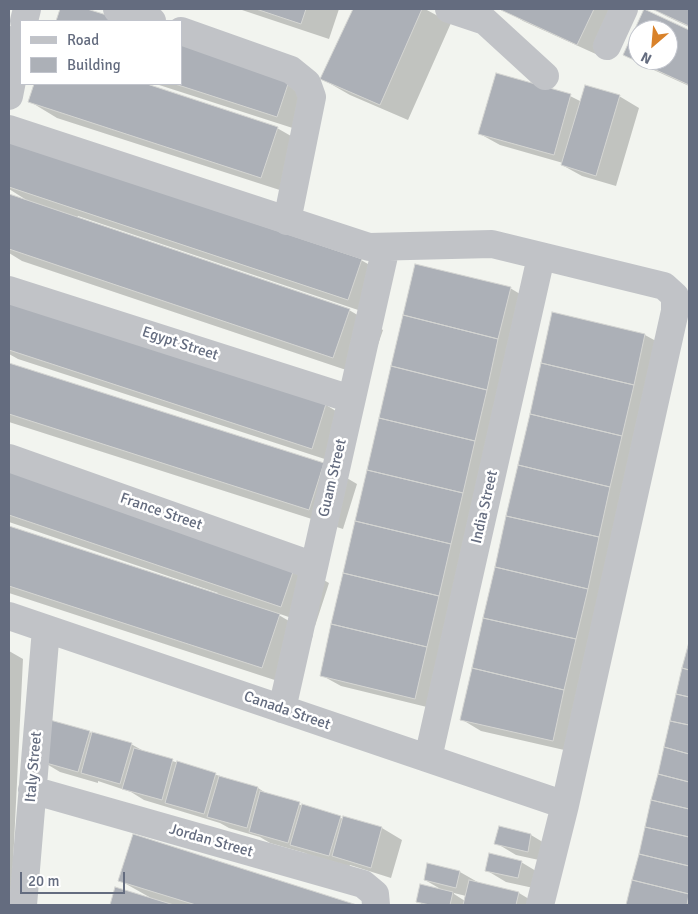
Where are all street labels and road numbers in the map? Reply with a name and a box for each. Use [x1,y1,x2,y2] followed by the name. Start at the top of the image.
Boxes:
[140,323,220,365] street label: Egypt Street
[315,437,351,519] street label: Guam Street
[468,469,502,545] street label: India Street
[118,490,204,534] street label: France Street
[241,688,333,734] street label: Canada Street
[22,731,46,803] street label: Italy Street
[167,820,255,862] street label: Jordan Street

